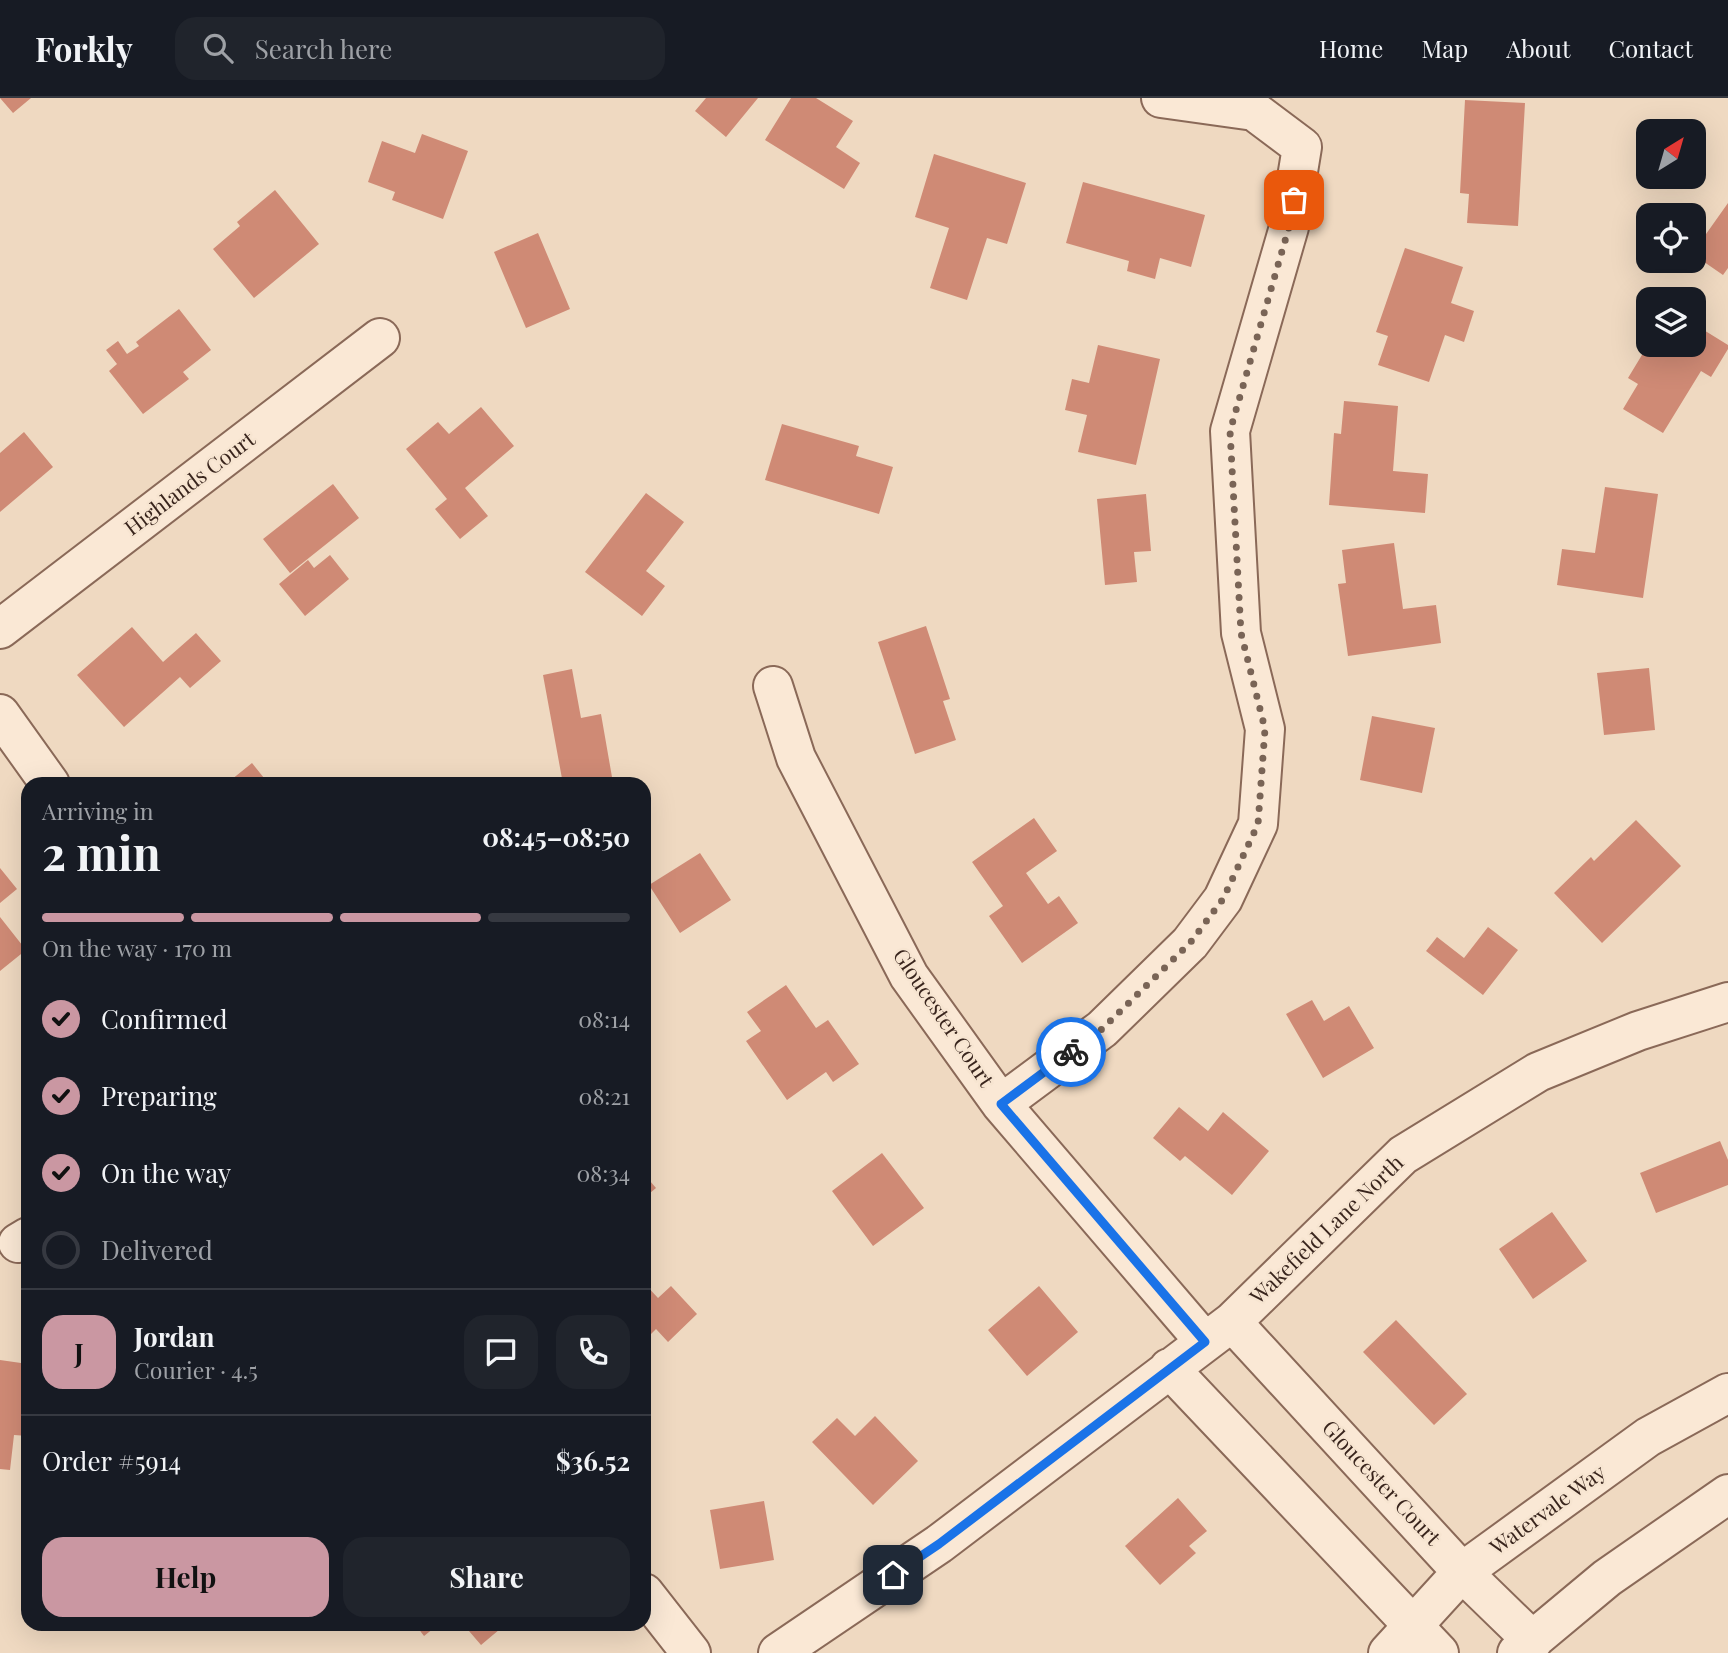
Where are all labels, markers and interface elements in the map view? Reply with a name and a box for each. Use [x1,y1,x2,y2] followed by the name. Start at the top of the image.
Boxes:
[175,17,665,80] search box
[35,26,133,70] text: Forkly
[199,29,237,67] icon: search
[255,31,392,66] text: Search here
[1319,32,1383,64] text: Home
[1421,32,1468,64] text: Map
[1506,32,1570,64] text: About
[1608,32,1693,64] text: Contact
[1636,119,1706,189] north arrow
[1636,119,1706,357] map controls
[1264,170,1324,230] pin
[1275,181,1313,219] icon: bag
[1636,203,1706,273] button: locate
[1636,287,1706,357] button: layers
[118,424,260,541] street label: Highlands Court
[42,795,154,826] text: Arriving in
[482,819,630,854] text: 08:45–08:50
[42,821,161,883] text: 2 min
[42,932,232,963] text: On the way · 170 m
[888,942,1002,1092] street label: Gloucester Court
[42,1000,80,1038] icon: check
[101,1001,228,1036] text: Confirmed
[578,1003,630,1034] text: 08:14
[1036,1017,1106,1087] courier
[1052,1033,1090,1071] icon: bike
[42,1077,80,1115] icon: check
[101,1078,217,1113] text: Preparing
[579,1080,630,1111] text: 08:21
[1242,1147,1409,1310] street label: Wakefield Lane North
[42,1154,80,1192] icon: check
[101,1155,231,1190] text: On the way
[576,1157,630,1188] text: 08:34
[101,1232,213,1267] text: Delivered
[464,1315,538,1389] button: chat
[556,1315,630,1389] button: phone
[134,1319,214,1354] text: Jordan
[74,1335,84,1370] text: J
[134,1354,258,1385] text: Courier · 4.5
[1317,1413,1448,1551] street label: Gloucester Court
[42,1443,181,1478] text: Order #5914
[556,1443,630,1478] text: $36.52
[1483,1457,1611,1560] street label: Watervale Way
[42,1537,329,1617] button: Help
[343,1537,630,1617] button: Share
[863,1545,923,1605] pin
[874,1556,912,1594] icon: home

